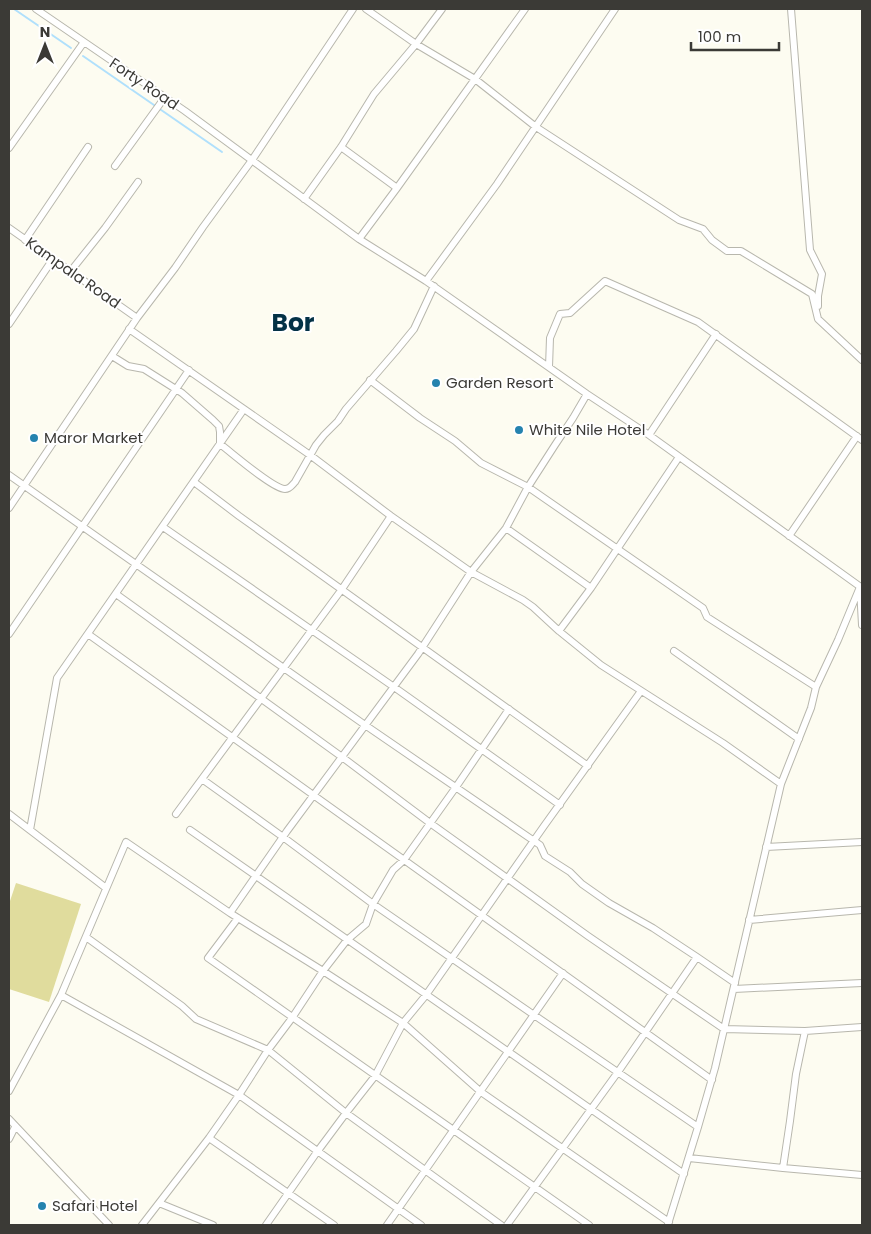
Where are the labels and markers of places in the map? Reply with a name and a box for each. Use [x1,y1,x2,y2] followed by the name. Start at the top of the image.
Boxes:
[446,372,553,393] place label: Garden Resort
[430,377,442,389] marker: Garden Resort
[529,419,645,440] place label: White Nile Hotel
[513,424,525,436] marker: White Nile Hotel
[44,427,143,448] place label: Maror Market
[28,432,40,444] marker: Maror Market
[52,1195,138,1216] place label: Safari Hotel
[36,1200,48,1212] marker: Safari Hotel

